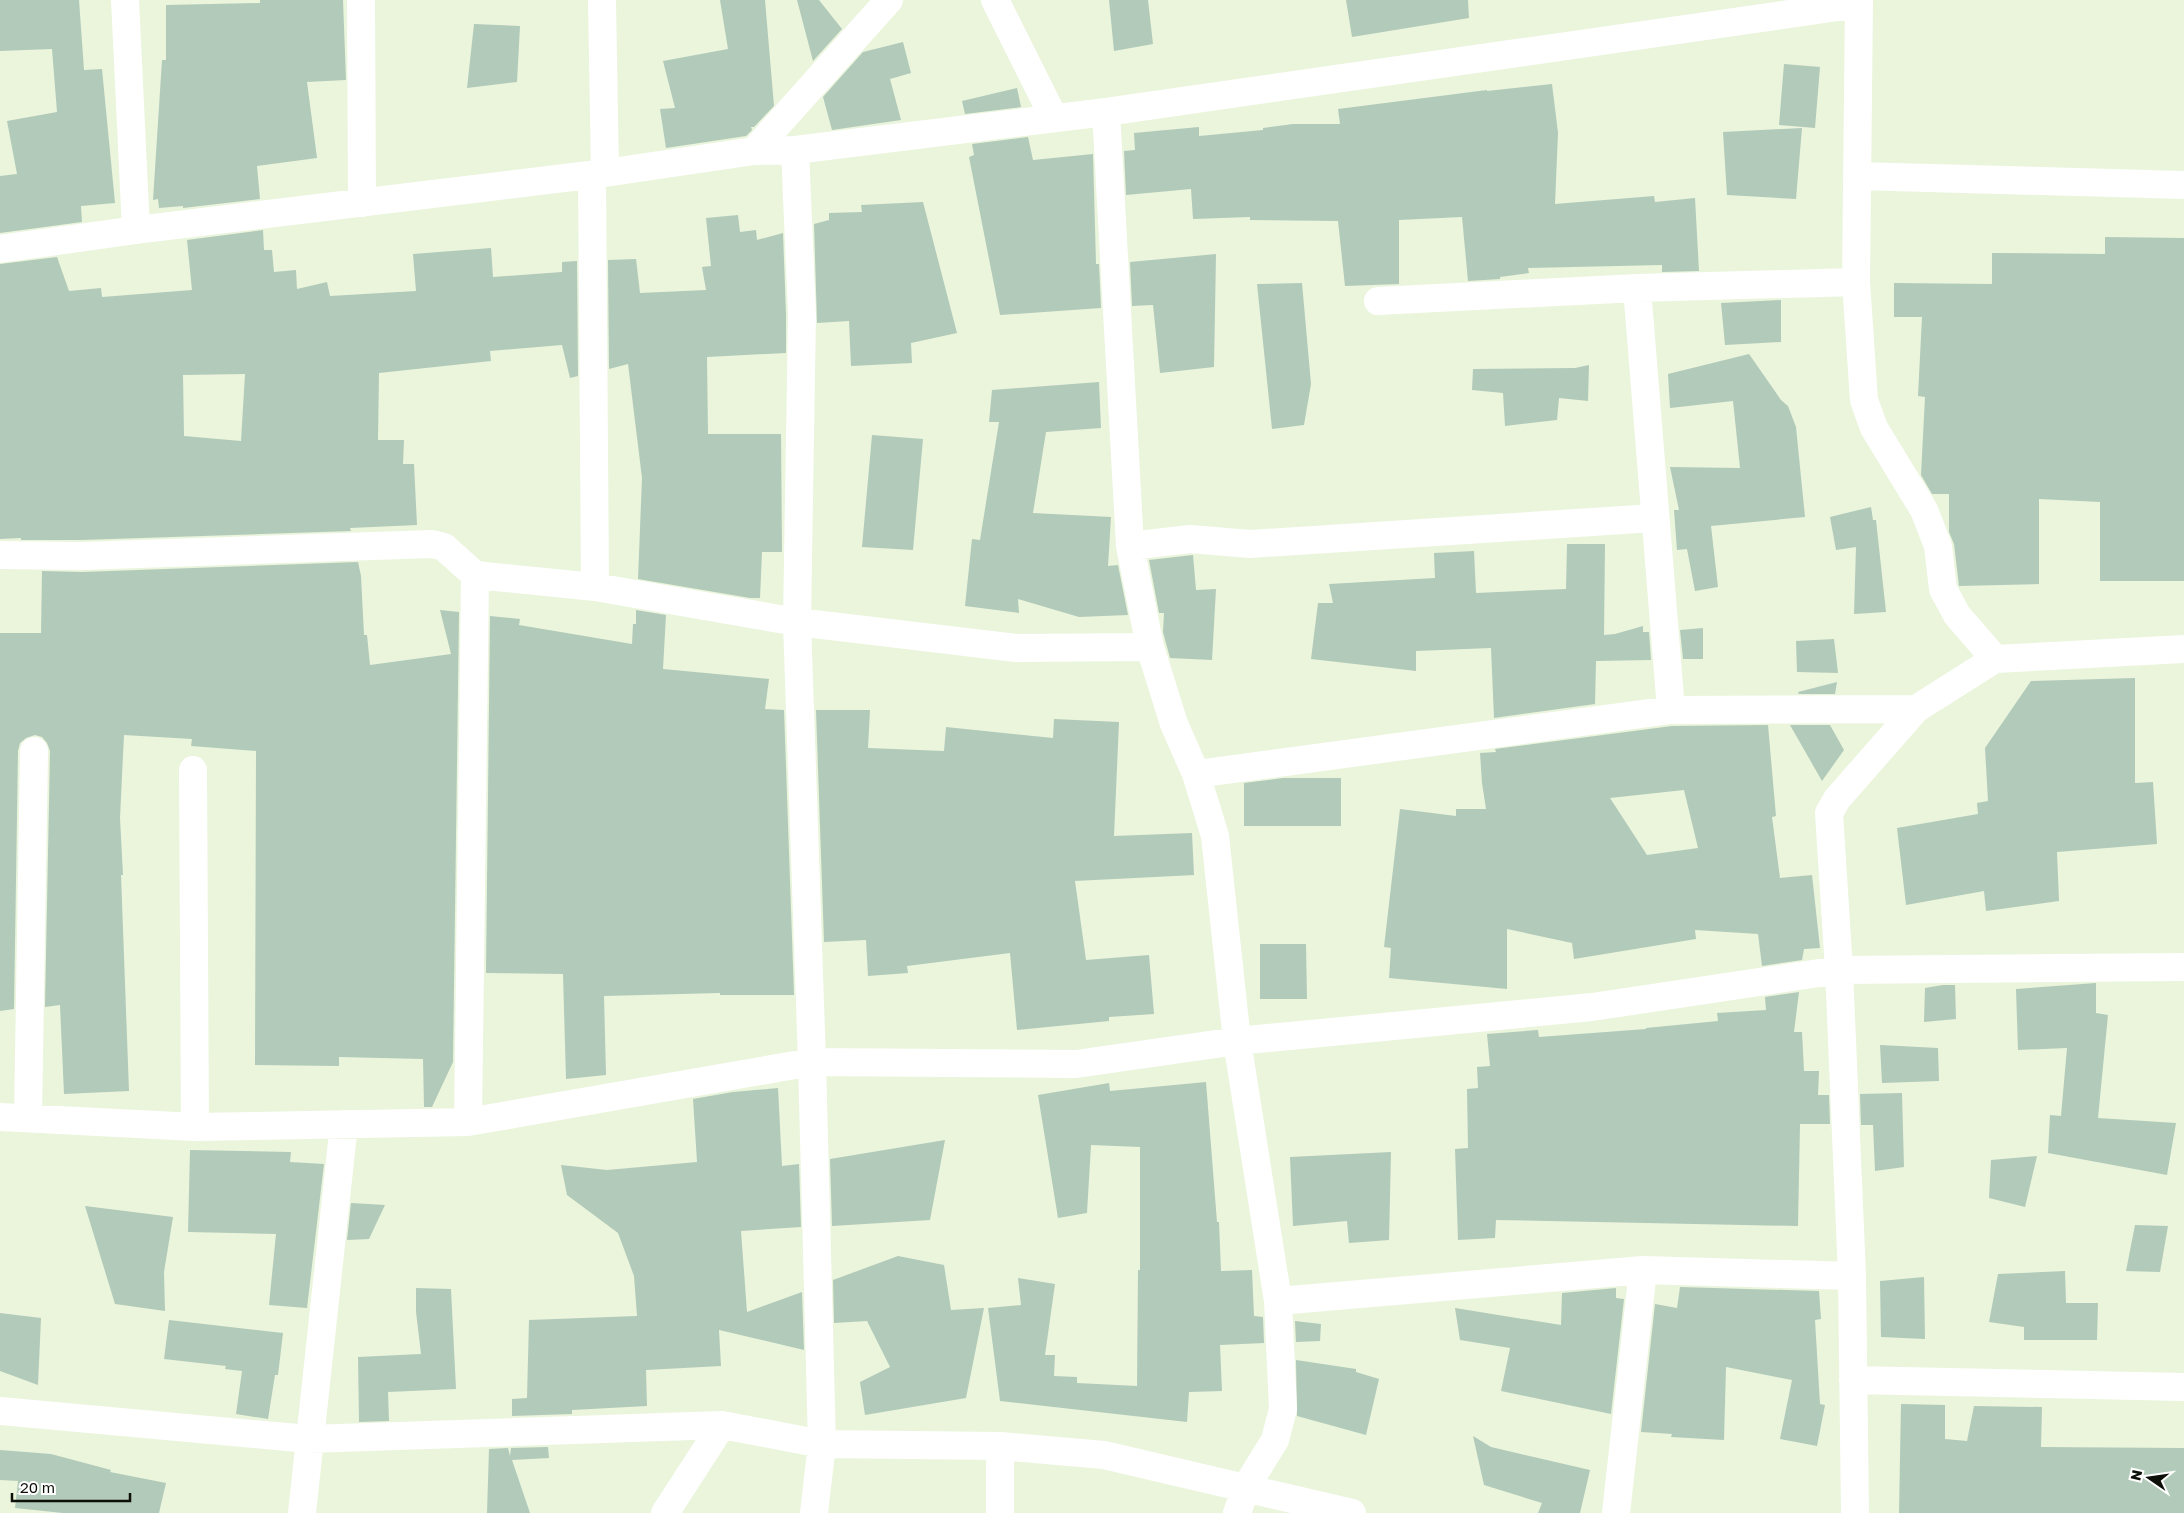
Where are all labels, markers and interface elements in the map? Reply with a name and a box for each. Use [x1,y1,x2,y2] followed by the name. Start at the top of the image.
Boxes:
[2124,1453,2174,1503] north arrow
[2126,1468,2145,1482] text: N
[12,1470,130,1502] scale bar
[20,1478,55,1496] text: 20 m

